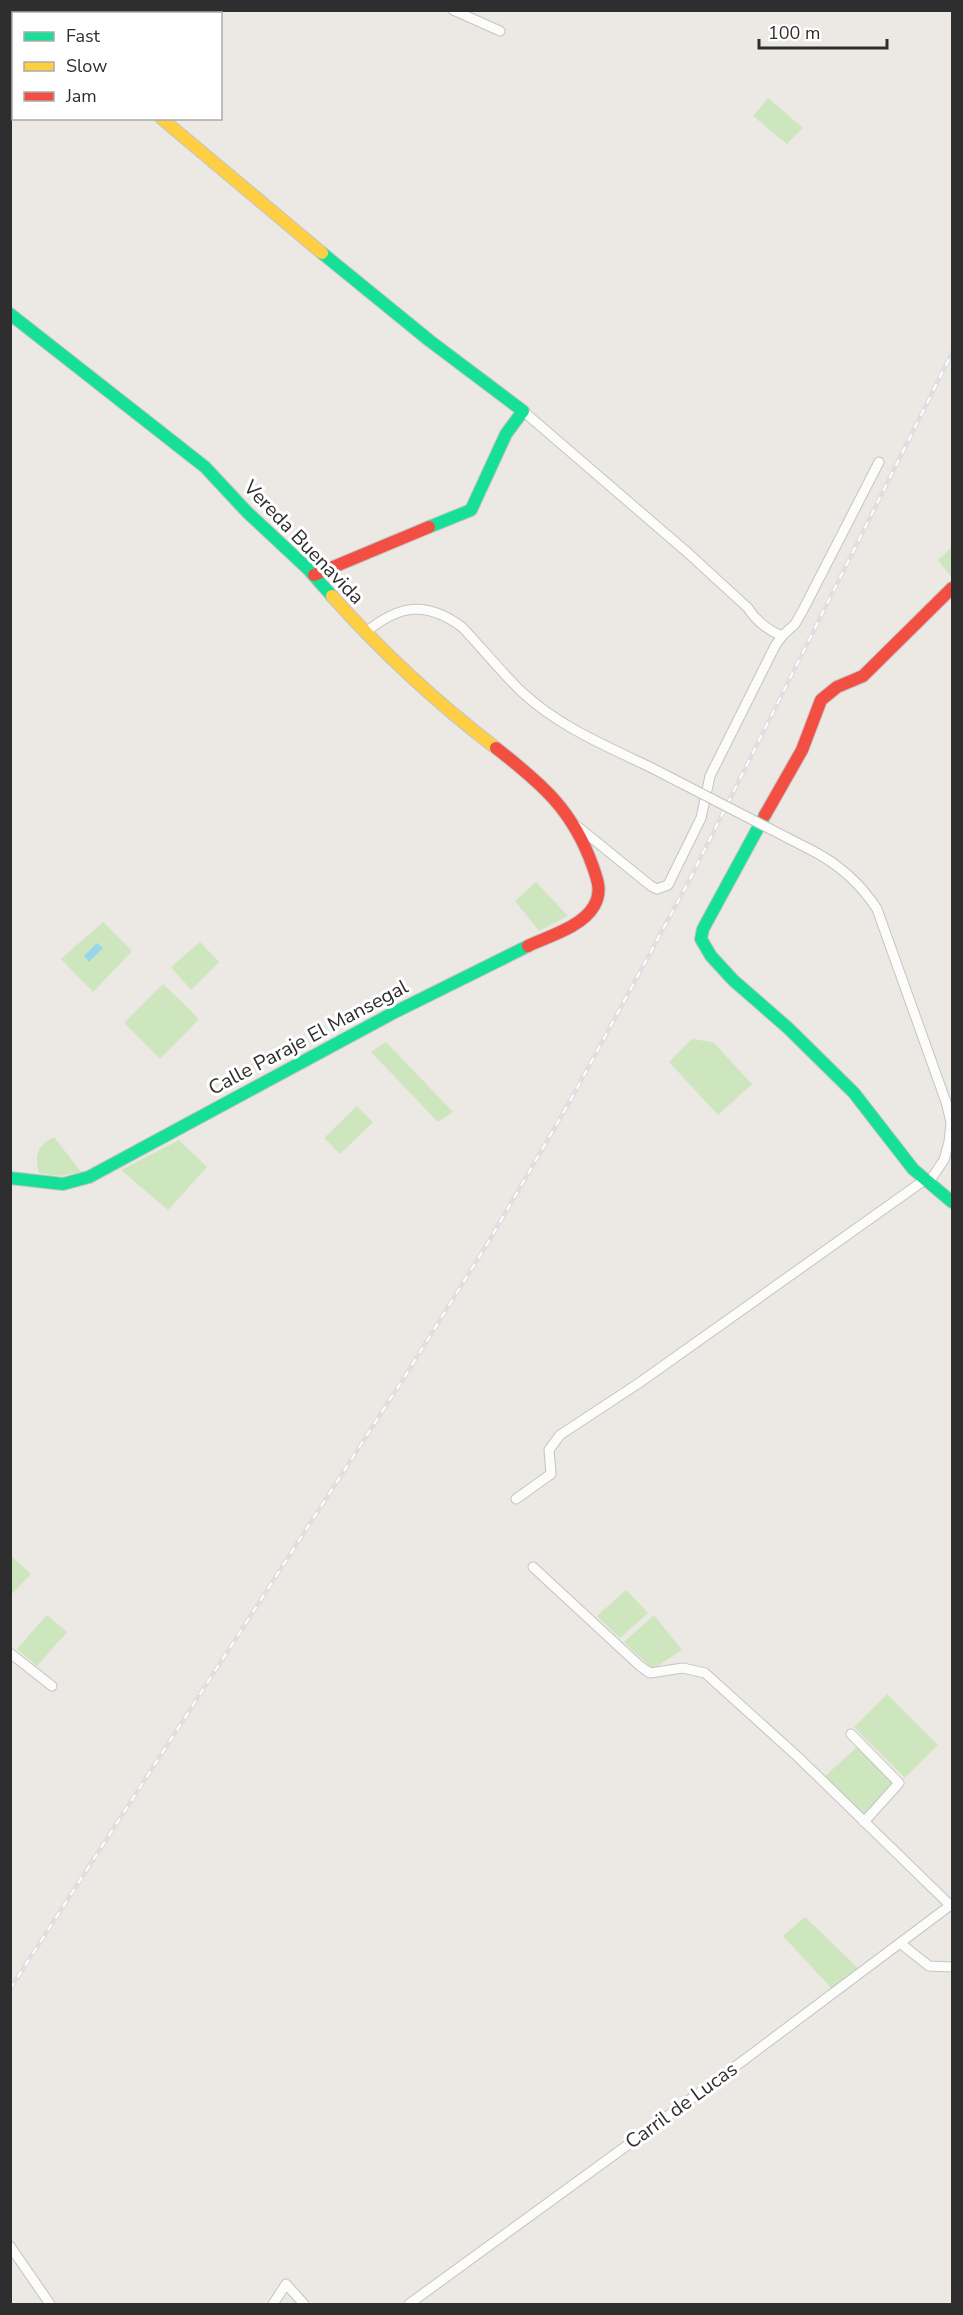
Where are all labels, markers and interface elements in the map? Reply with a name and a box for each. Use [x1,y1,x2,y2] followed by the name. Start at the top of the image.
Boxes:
[12,12,222,120] legend
[759,12,886,50] scale bar
[768,21,820,45] text: 100 m
[66,24,101,48] text: Fast
[66,54,107,78] text: Slow
[65,84,97,108] text: Jam
[237,474,370,610] street label: Vereda Buenavida
[204,973,413,1102] street label: Calle Paraje El Mansegal
[620,2056,743,2155] street label: Carril de Lucas

